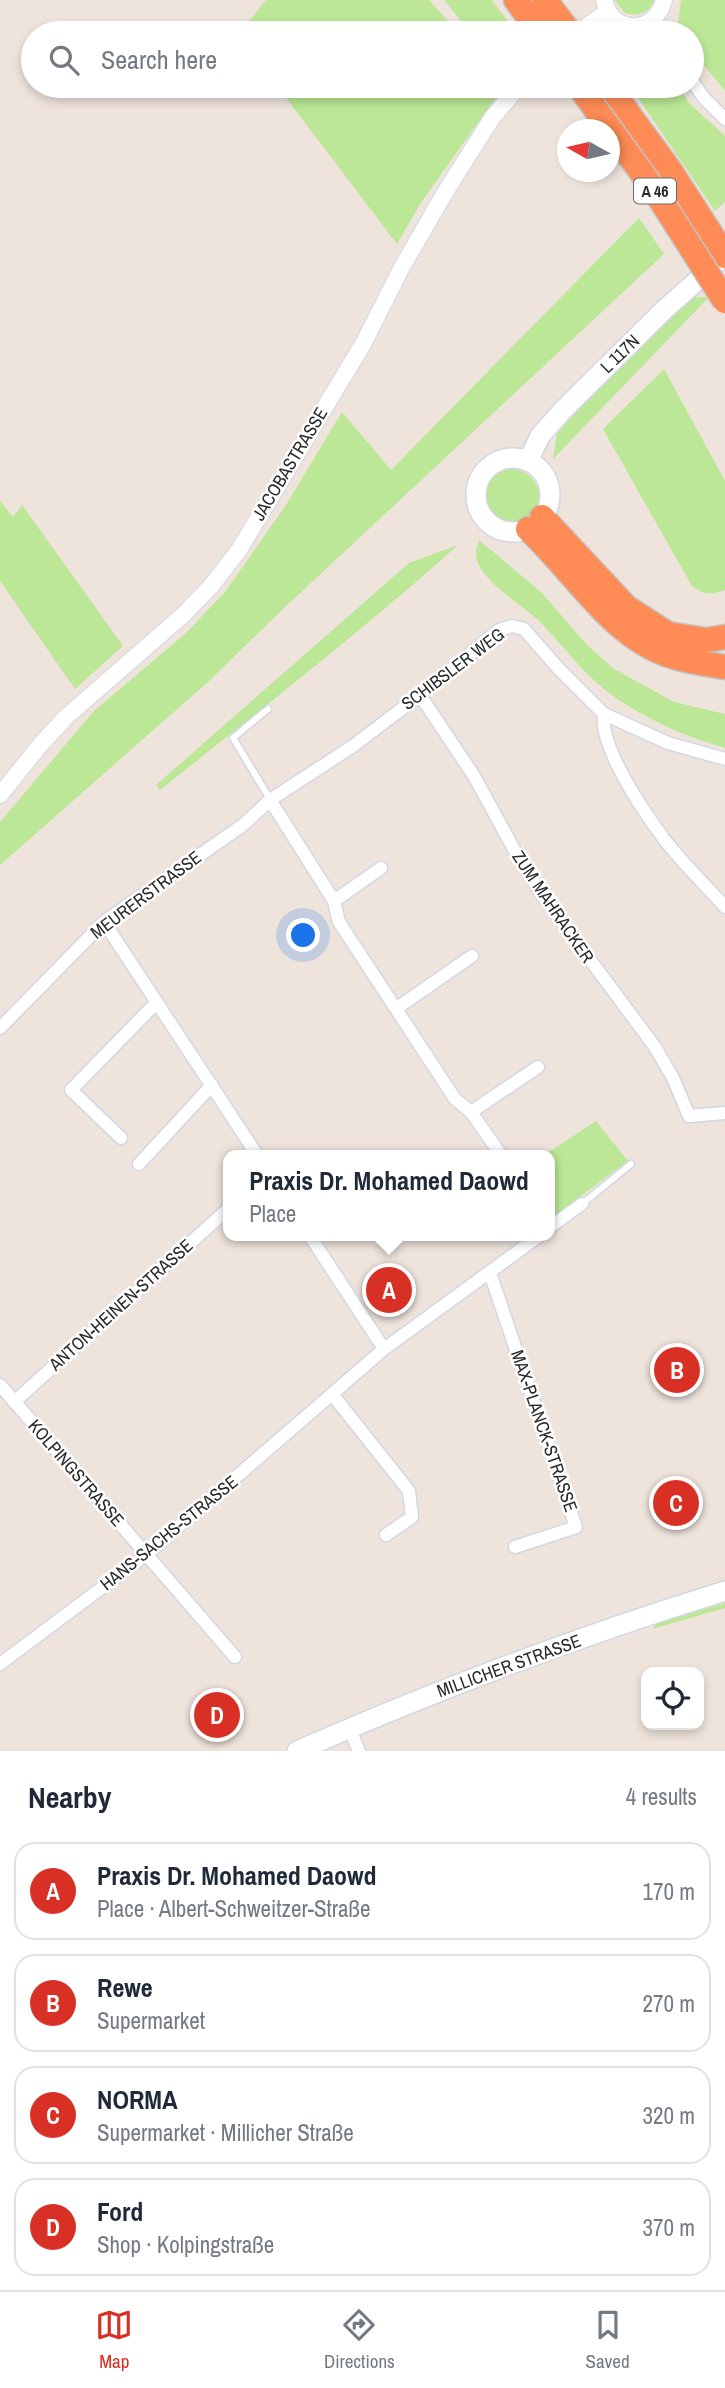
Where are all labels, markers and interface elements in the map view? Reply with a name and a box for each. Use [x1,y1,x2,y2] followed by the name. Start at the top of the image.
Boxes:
[21,21,704,98] search box
[45,41,83,79] icon: search
[101,42,217,77] text: Search here
[557,119,620,182] north arrow
[634,178,676,204] road number: A 46
[594,329,645,379] street label: L 117N
[246,402,333,525] street label: JACOBASTRASSE
[396,622,509,716] street label: SCHIBSLER WEG
[85,845,206,945] street label: MEURERSTRASSE
[507,846,600,968] street label: ZUM MAHRACKER
[286,918,320,952] your location
[223,1150,555,1241] popup
[249,1163,529,1198] text: Praxis Dr. Mohamed Daowd
[249,1198,296,1229] text: Place
[42,1233,198,1377] street label: ANTON-HEINEN-STRASSE
[366,1264,412,1316] pin: A
[654,1344,700,1396] pin: B
[505,1347,584,1515] street label: MAX-PLANCK-STRASSE
[23,1414,130,1532] street label: KOLPINGSTRASSE
[95,1469,243,1596] street label: HANS-SACHS-STRASSE
[653,1477,699,1529] pin: C
[433,1628,584,1703] street label: MILLICHER STRASSE
[641,1667,704,1730] map controls
[641,1667,704,1730] button: locate
[194,1689,240,1741] pin: D
[28,1777,111,1817] text: Nearby
[626,1781,697,1812] text: 4 results
[97,1858,377,1893] text: Praxis Dr. Mohamed Daowd
[46,1876,60,1907] text: A
[643,1876,695,1907] text: 170 m
[97,1893,371,1924] text: Place · Albert-Schweitzer-Straße
[97,1970,153,2005] text: Rewe
[46,1988,60,2019] text: B
[643,1988,695,2019] text: 270 m
[97,2005,205,2036] text: Supermarket
[97,2082,178,2117] text: NORMA
[46,2100,60,2131] text: C
[643,2100,695,2131] text: 320 m
[97,2117,354,2148] text: Supermarket · Millicher Straße
[97,2194,143,2229] text: Ford
[46,2212,60,2243] text: D
[643,2212,695,2243] text: 370 m
[97,2229,274,2260] text: Shop · Kolpingstraße
[95,2306,133,2374] tab: Map
[324,2306,395,2374] tab: Directions
[586,2306,630,2374] tab: Saved

